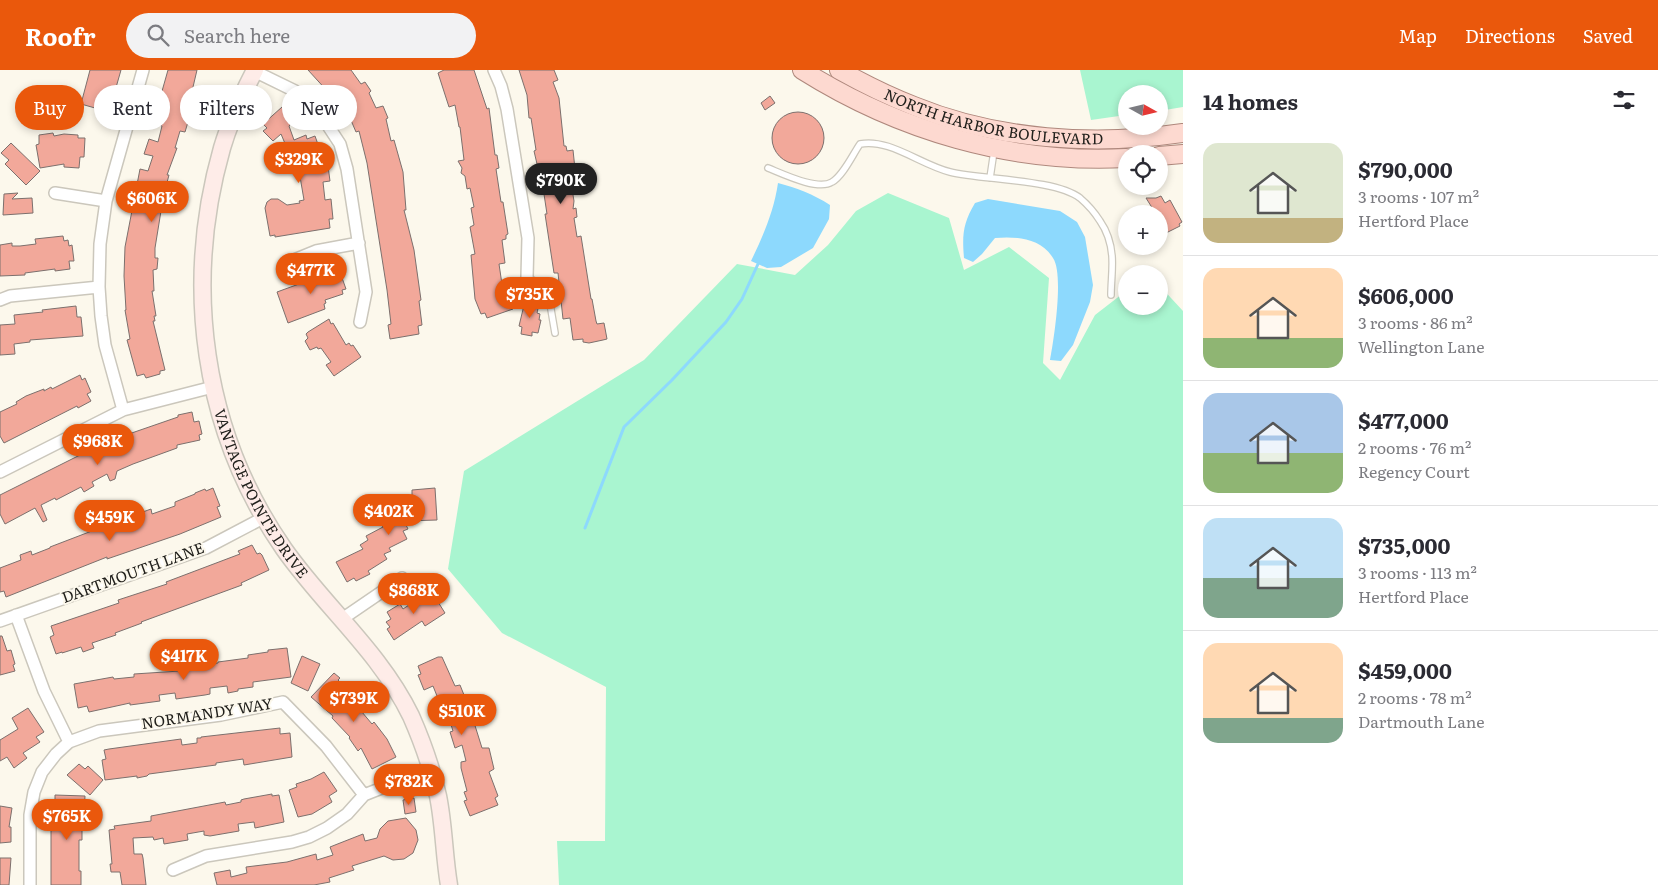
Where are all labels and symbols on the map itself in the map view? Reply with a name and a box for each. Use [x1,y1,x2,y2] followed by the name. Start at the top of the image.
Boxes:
[881,82,1103,149] street label: NORTH HARBOR BOULEVARD
[1118,85,1168,135] north arrow
[264,142,334,184] pin: $329K
[526,162,596,205] pin: $790K
[117,180,187,223] pin: $606K
[276,252,346,295] pin: $477K
[495,276,565,319] pin: $735K
[209,406,315,582] street label: VANTAGE POINTE DRIVE
[63,424,133,466] pin: $968K
[354,494,424,536] pin: $402K
[75,500,145,542] pin: $459K
[58,535,207,608] street label: DARTMOUTH LANE
[379,572,449,615] pin: $868K
[149,638,219,681] pin: $417K
[319,680,389,723] pin: $739K
[140,691,274,734] street label: NORMANDY WAY
[427,694,497,736] pin: $510K
[374,764,444,806] pin: $782K
[32,798,102,841] pin: $765K

